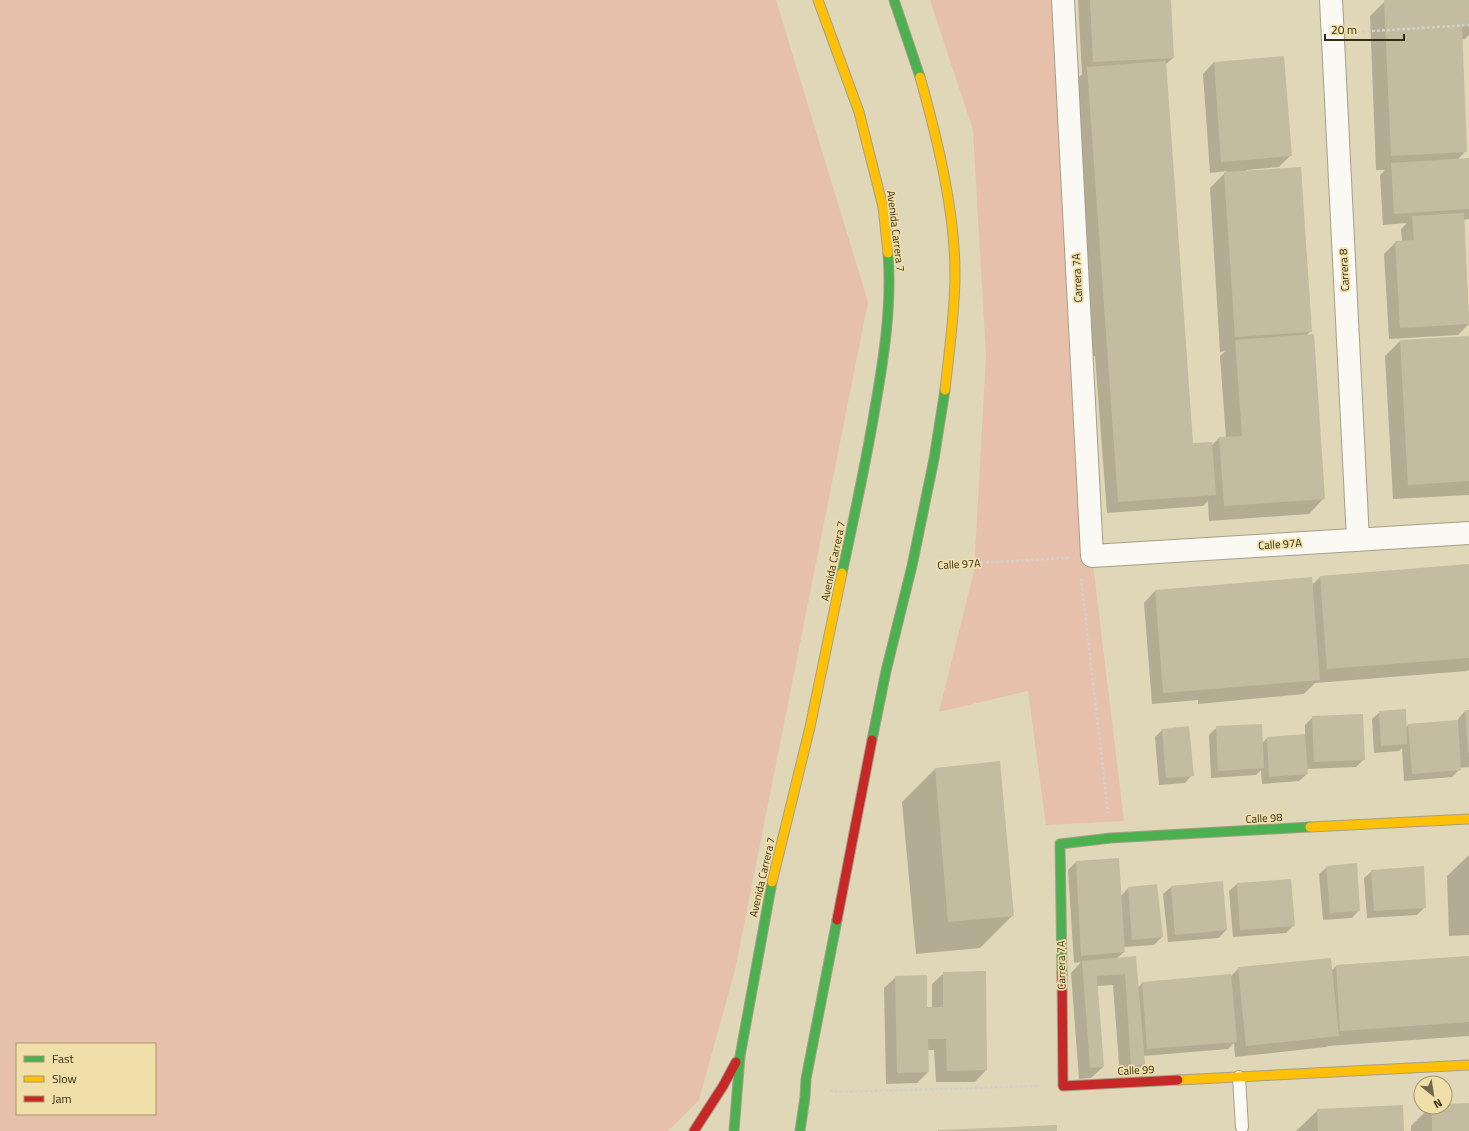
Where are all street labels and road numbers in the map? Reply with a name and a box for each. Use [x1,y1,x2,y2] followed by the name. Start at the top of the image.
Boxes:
[883,190,909,272] street label: Avenida Carrera 7
[1335,248,1353,292] street label: Carrera 8
[1068,253,1086,303] street label: Carrera 7A
[817,519,849,603] street label: Avenida Carrera 7
[1258,534,1303,553] street label: Calle 97A
[937,555,982,573] street label: Calle 97A
[1245,809,1283,827] street label: Calle 98
[745,835,779,919] street label: Avenida Carrera 7
[1053,940,1069,990] street label: Carrera 7A
[1117,1061,1155,1079] street label: Calle 99

